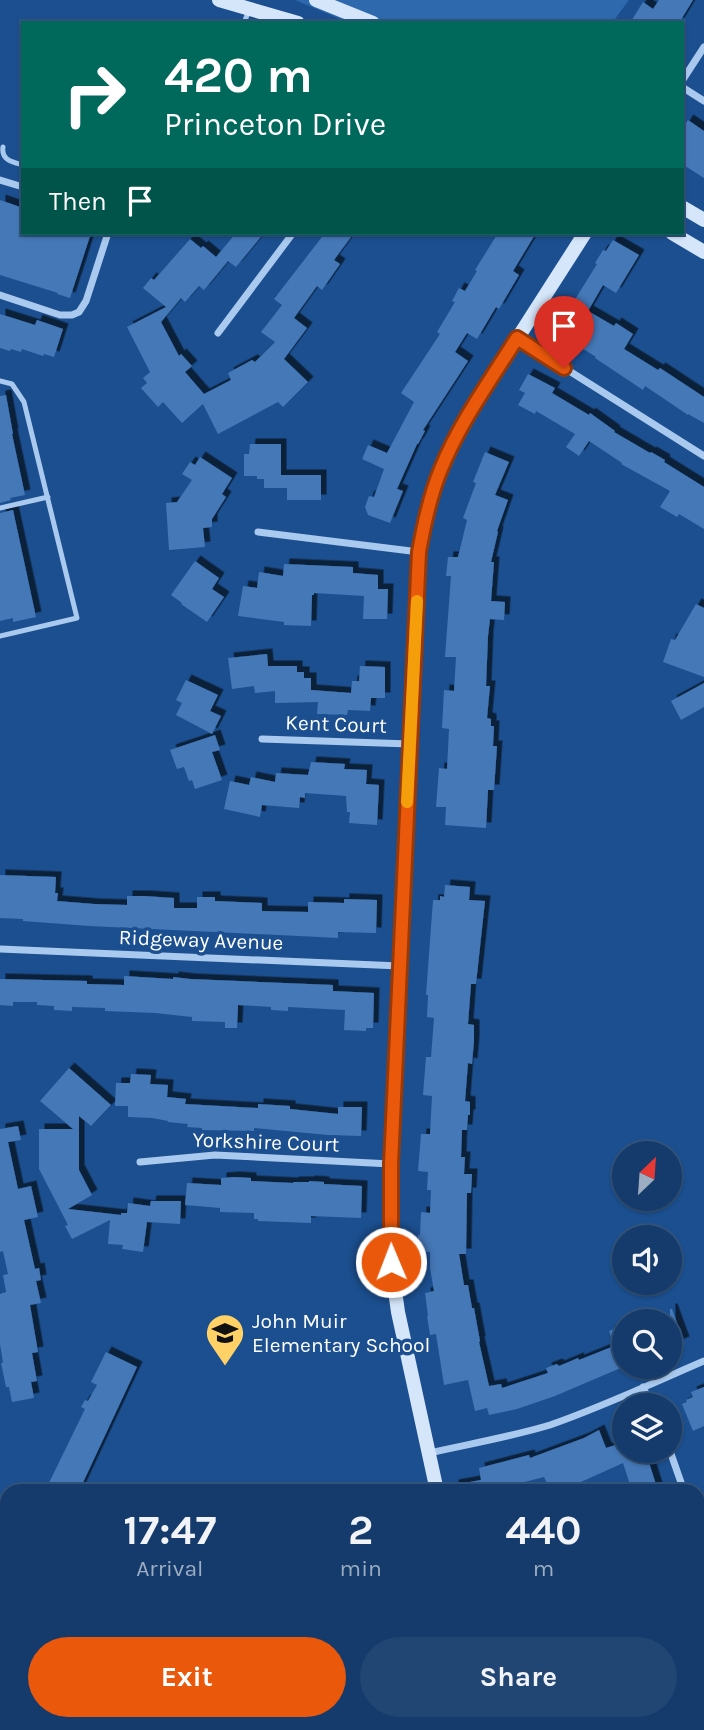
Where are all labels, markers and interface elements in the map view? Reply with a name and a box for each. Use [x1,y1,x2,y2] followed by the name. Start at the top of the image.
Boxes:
[164,47,313,104] text: 420 m
[49,49,140,140] icon: right
[164,106,386,143] text: Princeton Drive
[121,182,159,220] icon: arrive
[49,186,107,217] text: Then
[534,296,594,368] pin
[545,307,583,345] icon: arrive
[285,710,387,738] street label: Kent Court
[118,925,284,955] street label: Ridgeway Avenue
[192,1127,340,1157] street label: Yorkshire Court
[612,1141,682,1211] north arrow
[612,1141,682,1463] map controls
[354,1225,428,1299] position arrow
[612,1225,682,1295] button: sound
[252,1309,430,1357] place label: John Muir Elementary School
[612,1309,682,1379] button: search
[204,1312,246,1367] school or university icon: John Muir Elementary School
[612,1393,682,1463] button: layers
[123,1505,216,1555] text: 17:47
[348,1505,373,1555] text: 2
[505,1505,582,1555] text: 440
[136,1555,203,1582] text: Arrival
[340,1555,382,1582] text: min
[533,1555,554,1582] text: m
[28,1637,346,1717] button: Exit
[360,1637,677,1717] button: Share

